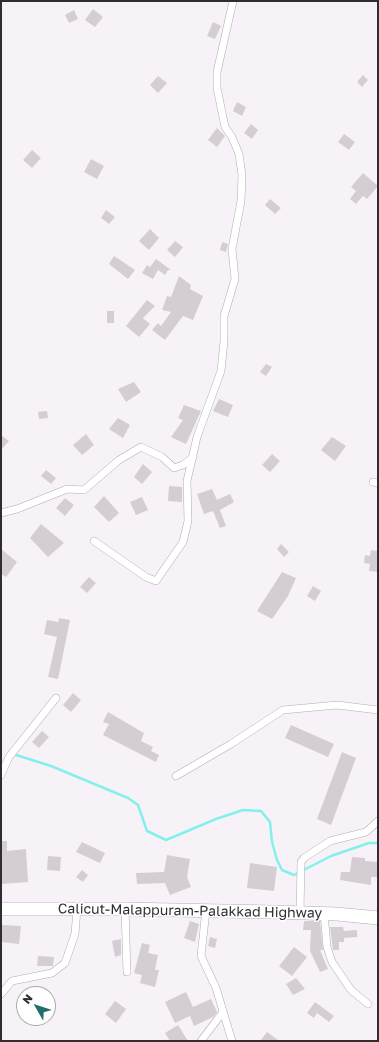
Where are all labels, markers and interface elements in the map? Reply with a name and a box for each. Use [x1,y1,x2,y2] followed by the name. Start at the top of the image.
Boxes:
[58,900,322,922] street label: Calicut-Malappuram-Palakkad Highway
[16,986,56,1026] north arrow
[19,991,35,1006] text: N

